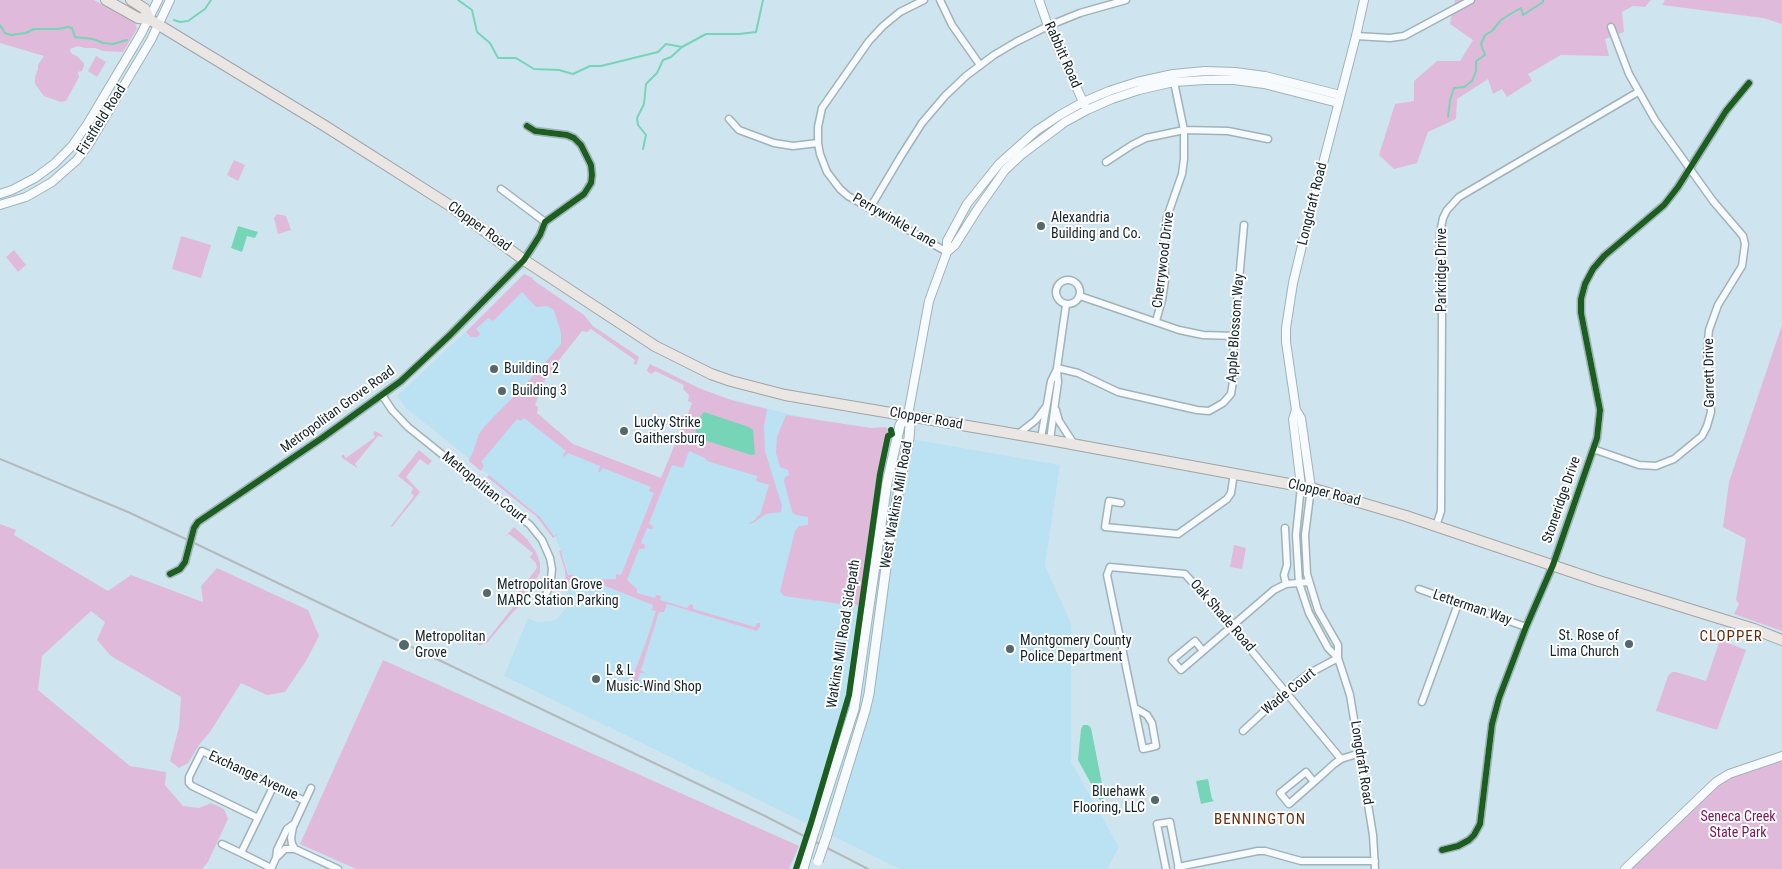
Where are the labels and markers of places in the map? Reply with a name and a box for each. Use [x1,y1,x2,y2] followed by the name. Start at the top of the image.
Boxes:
[1051,210,1141,242] place label: Alexandria Building and Co.
[1035,220,1047,232] marker: Alexandria Building and Co.
[504,361,559,377] place label: Building 2
[488,363,500,375] marker: Building 2
[512,383,567,399] place label: Building 3
[496,385,508,397] marker: Building 3
[634,415,705,448] place label: Lucky Strike Gaithersburg
[618,425,630,437] marker: Lucky Strike Gaithersburg
[497,577,619,610] place label: Metropolitan Grove MARC Station Parking
[481,587,493,599] marker: Metropolitan Grove MARC Station Parking
[1550,628,1619,660] place label: St. Rose of Lima Church
[415,629,485,662] place label: Metropolitan Grove
[1020,633,1131,666] place label: Montgomery County Police Department
[397,638,411,652] marker: Metropolitan Grove
[1623,638,1635,650] marker: St. Rose of Lima Church
[1004,643,1016,655] marker: Montgomery County Police Department
[606,663,702,696] place label: L & L Music-Wind Shop
[590,673,602,685] marker: L & L Music-Wind Shop
[1073,784,1145,816] place label: Bluehawk Flooring, LLC
[1149,794,1161,806] marker: Bluehawk Flooring, LLC

